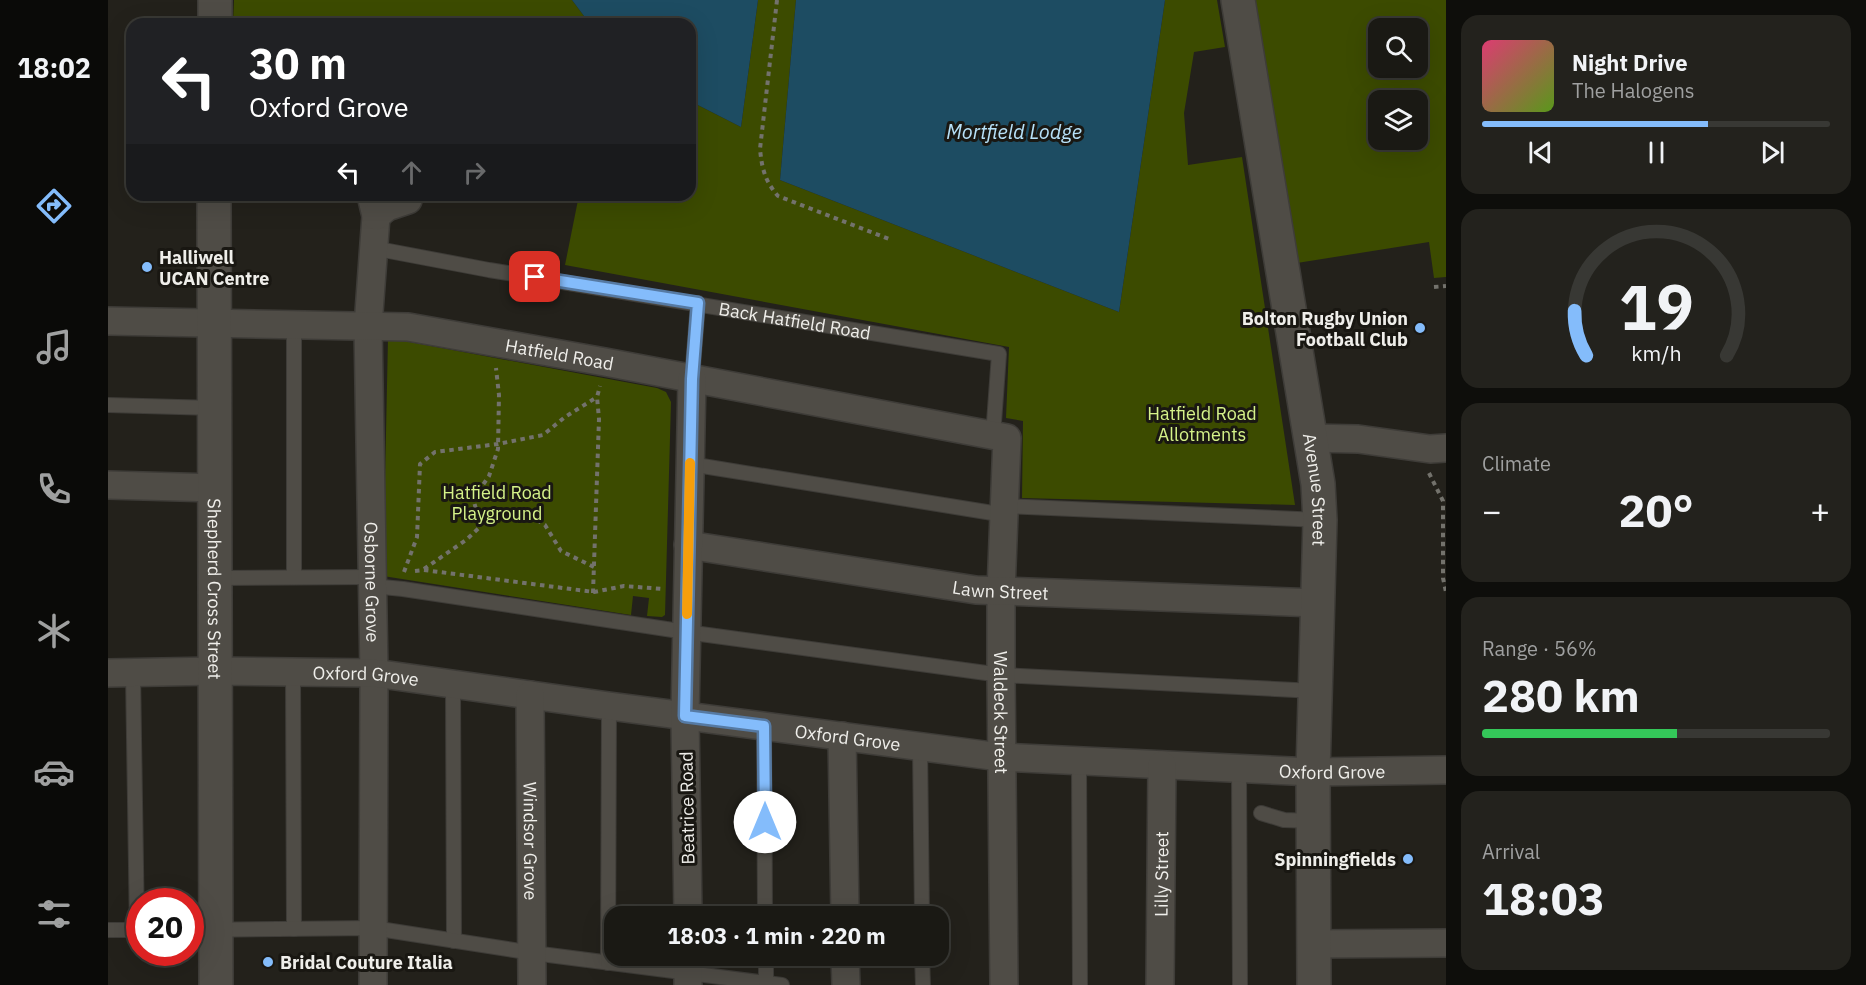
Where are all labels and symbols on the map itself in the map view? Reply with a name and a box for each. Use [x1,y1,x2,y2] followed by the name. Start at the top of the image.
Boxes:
[946,118,1082,145] water label: Mortfield Lodge
[159,246,269,290] place label: Halliwell UCAN Centre
[509,251,560,302] pin
[140,260,154,274] marker: Halliwell UCAN Centre
[717,297,873,344] street label: Back Hatfield Road
[1242,307,1408,351] place label: Bolton Rugby Union Football Club
[1413,321,1427,335] marker: Bolton Rugby Union Football Club
[504,333,616,375] street label: Hatfield Road
[1147,402,1257,446] park label: Hatfield Road Allotments
[1298,431,1332,547] street label: Avenue Street
[442,481,552,525] park label: Hatfield Road Playground
[203,498,227,680] street label: Shepherd Cross Street
[360,522,385,643] street label: Osborne Grove
[951,575,1049,604] street label: Lawn Street
[990,651,1013,774] street label: Waldeck Street
[313,661,421,691] street label: Oxford Grove
[793,719,902,755] street label: Oxford Grove
[675,751,699,865] street label: Beatrice Road
[1278,759,1386,784] street label: Oxford Grove
[519,782,543,900] street label: Windsor Grove
[733,790,797,854] position arrow
[1149,831,1173,917] street label: Lilly Street
[1274,848,1396,871] place label: Spinningfields
[1401,852,1415,866] marker: Spinningfields
[126,888,204,966] speed limit sign: 20
[280,951,453,974] place label: Bridal Couture Italia
[261,955,275,969] marker: Bridal Couture Italia

